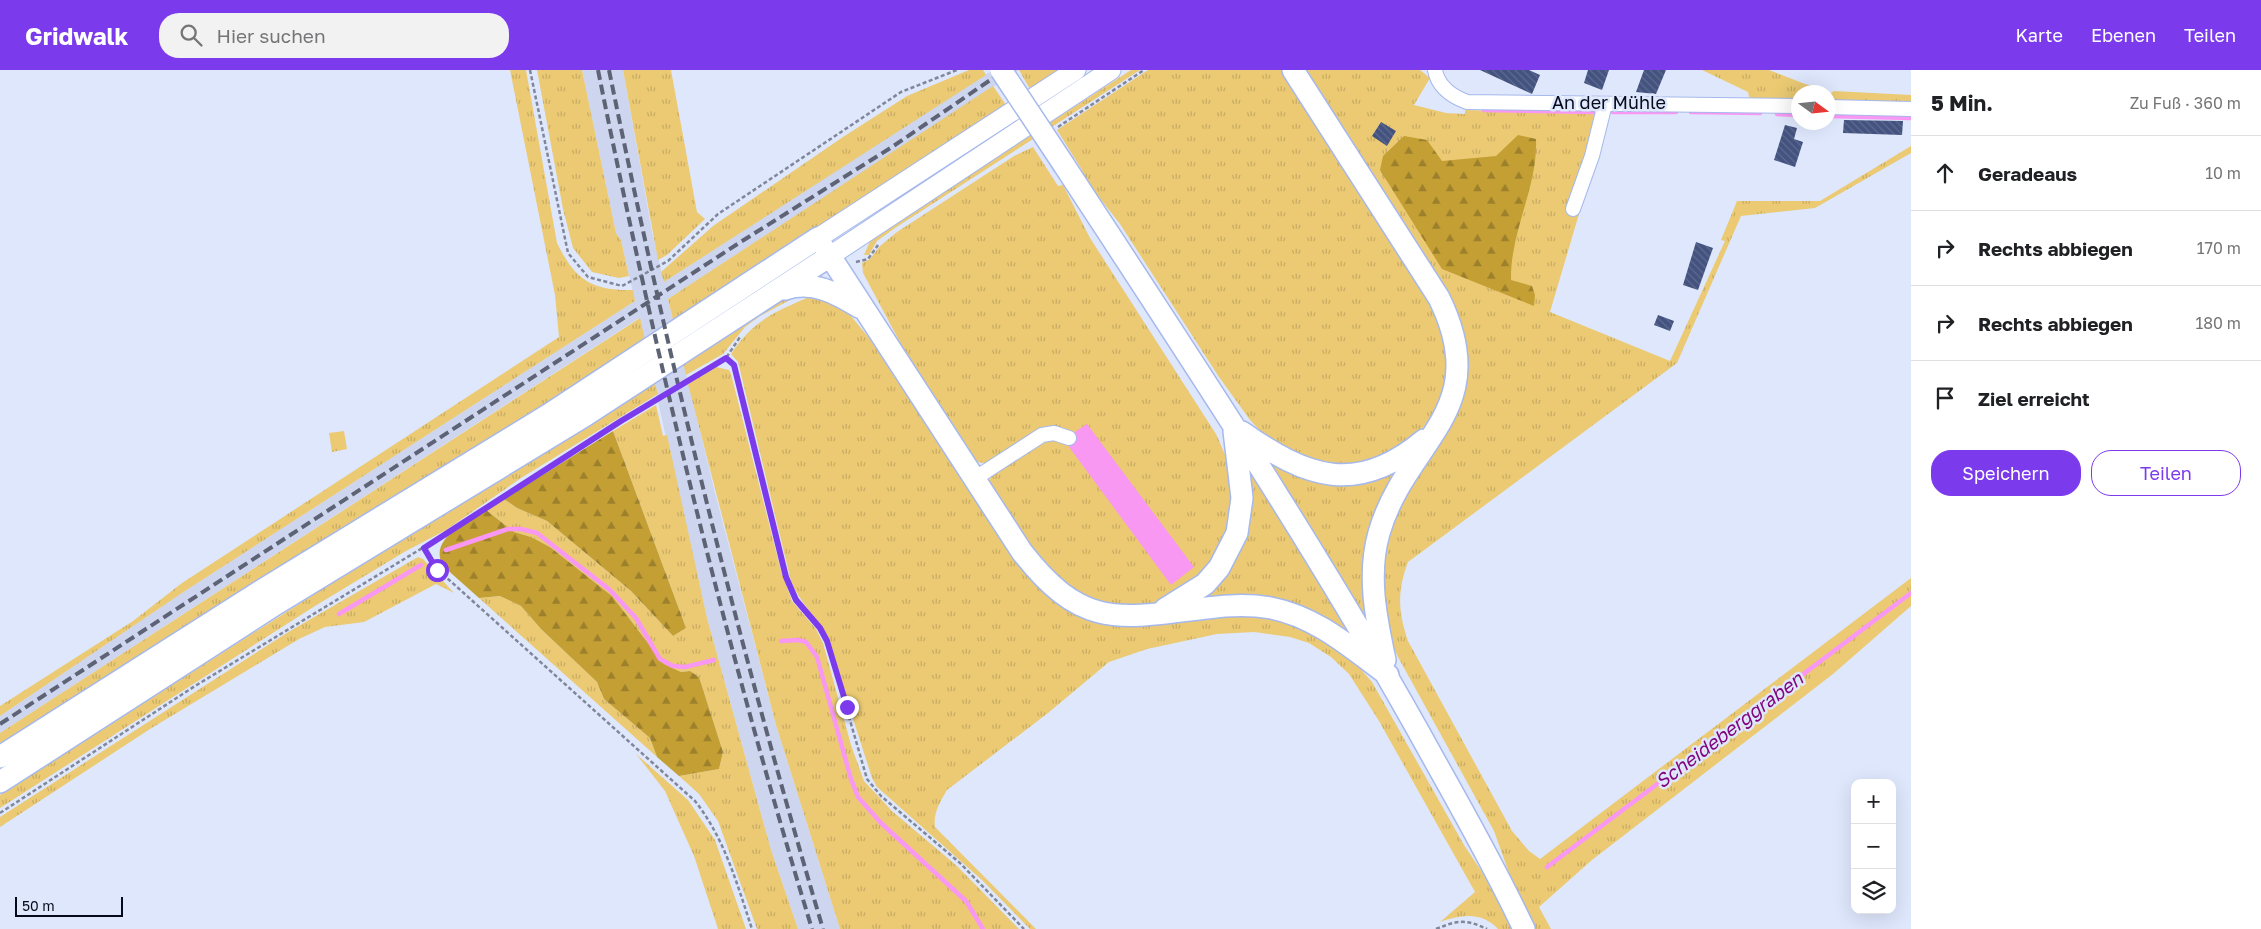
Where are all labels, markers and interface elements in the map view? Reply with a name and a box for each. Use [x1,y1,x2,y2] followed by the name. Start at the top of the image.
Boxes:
[159,13,509,58] search box
[25,21,129,50] text: Gridwalk
[177,21,205,49] icon: search
[217,24,326,47] text: Hier suchen
[2016,24,2063,46] text: Karte
[2091,24,2156,46] text: Ebenen
[2184,24,2236,46] text: Teilen
[1791,85,1836,130] north arrow
[1931,90,1993,116] text: 5 Min.
[1552,91,1666,113] street label: An der Mühle
[2130,93,2241,113] text: Zu Fuß · 360 m
[1931,159,1959,187] icon: ahead
[1978,162,2077,185] text: Geradeaus
[2205,163,2241,183] text: 10 m
[1931,234,1959,262] icon: right
[1978,237,2133,260] text: Rechts abbiegen
[2197,238,2241,258] text: 170 m
[1931,309,1959,337] icon: right
[1978,312,2133,335] text: Rechts abbiegen
[2195,313,2241,333] text: 180 m
[1931,384,1959,412] icon: arrive
[1978,387,2090,410] text: Ziel erreicht
[1931,450,2081,496] button: Speichern
[2091,450,2241,496] button: Teilen
[426,559,449,582] route start
[1650,666,1808,793] water label: Scheideberggraben
[836,696,859,719] route end
[1851,779,1896,914] map controls
[1851,779,1896,824] button: +
[1851,824,1896,869] button: −
[1851,869,1896,914] button: layers
[15,894,122,917] scale bar
[22,897,55,914] text: 50 m

